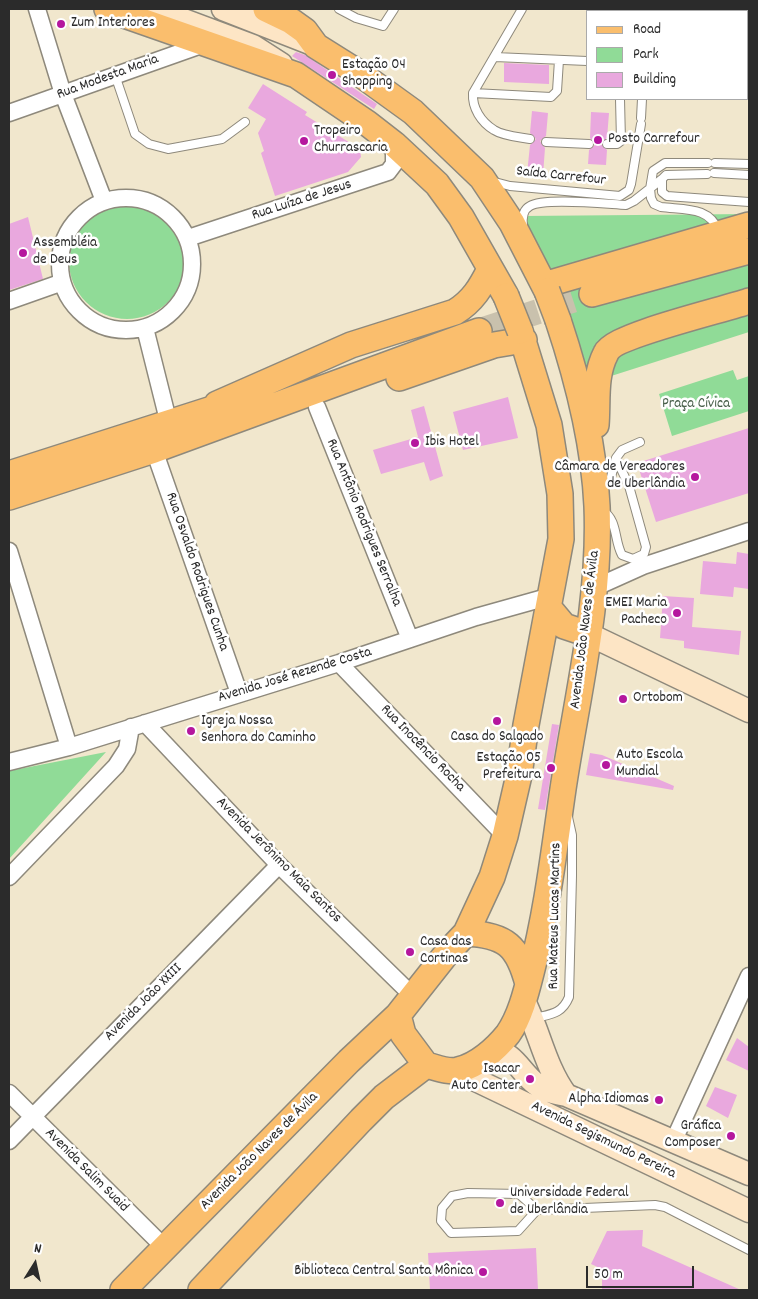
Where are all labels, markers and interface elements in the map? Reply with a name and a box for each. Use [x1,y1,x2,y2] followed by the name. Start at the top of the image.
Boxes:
[586,10,748,100] legend
[71,15,155,33] place label: Zum Interiores
[55,18,67,30] marker: Zum Interiores
[633,19,661,41] text: Road
[633,44,659,66] text: Park
[55,51,161,105] street label: Rua Modesta Maria
[342,57,406,92] place label: Estação 04 Shopping
[326,69,338,81] marker: Estação 04 Shopping
[633,69,676,91] text: Building
[314,123,388,158] place label: Tropeiro Churrascaria
[608,131,700,149] place label: Posto Carrefour
[592,134,604,146] marker: Posto Carrefour
[298,135,310,147] marker: Tropeiro Churrascaria
[515,163,607,191] street label: Saída Carrefour
[250,176,354,226] street label: Rua Luíza de Jesus
[33,235,97,270] place label: Assembléia de Deus
[17,247,29,259] marker: Assembléia de Deus
[662,396,730,414] park label: Praça Cívica
[425,434,479,452] place label: Ibis Hotel
[321,437,405,609] street label: Rua Antônio Rodrigues Serralha
[409,437,421,449] marker: Ibis Hotel
[554,459,685,494] place label: Câmara de Vereadores de Uberlândia
[689,471,701,483] marker: Câmara de Vereadores de Uberlândia
[160,490,232,654] street label: Rua Osvaldo Rodrigues Cunha
[567,550,605,710] street label: Avenida João Naves de Ávila
[605,595,667,630] place label: EMEI Maria Pacheco
[671,607,683,619] marker: EMEI Maria Pacheco
[216,644,374,708] street label: Avenida José Rezende Costa
[633,690,683,708] place label: Ortobom
[617,693,629,705] marker: Ortobom
[376,701,468,797] street label: Rua Inocêncio Rocha
[201,713,316,748] place label: Igreja Nossa Senhora do Caminho
[491,715,503,727] marker: Casa do Salgado
[185,725,197,737] marker: Igreja Nossa Senhora do Caminho
[451,729,543,747] place label: Casa do Salgado
[616,747,683,782] place label: Auto Escola Mundial
[477,750,541,785] place label: Estação 05 Prefeitura
[600,759,612,771] marker: Auto Escola Mundial
[545,762,557,774] marker: Estação 05 Prefeitura
[211,794,345,928] street label: Avenida Jerônimo Maia Santos
[546,842,566,990] street label: Rua Mateus Lucas Martins
[420,934,472,969] place label: Casa das Cortinas
[404,946,416,958] marker: Casa das Cortinas
[101,960,187,1046] street label: Avenida João XXIII
[451,1061,520,1096] place label: Isacar Auto Center
[524,1073,536,1085] marker: Isacar Auto Center
[197,1089,323,1215] street label: Avenida João Naves de Ávila
[568,1091,649,1109] place label: Alpha Idiomas
[653,1094,665,1106] marker: Alpha Idiomas
[528,1098,678,1184] street label: Avenida Segismundo Pereira
[665,1118,721,1153] place label: Gráfica Composer
[40,1125,132,1217] street label: Avenida Salim Suaid
[725,1130,737,1142] marker: Gráfica Composer
[510,1185,629,1220] place label: Universidade Federal de Uberlândia
[494,1197,506,1209] marker: Universidade Federal de Uberlândia
[10,1239,60,1289] north arrow
[32,1239,43,1260] text: N
[588,1256,696,1288] scale bar
[294,1263,473,1281] place label: Biblioteca Central Santa Mônica
[594,1264,623,1286] text: 50 m
[477,1266,489,1278] marker: Biblioteca Central Santa Mônica

